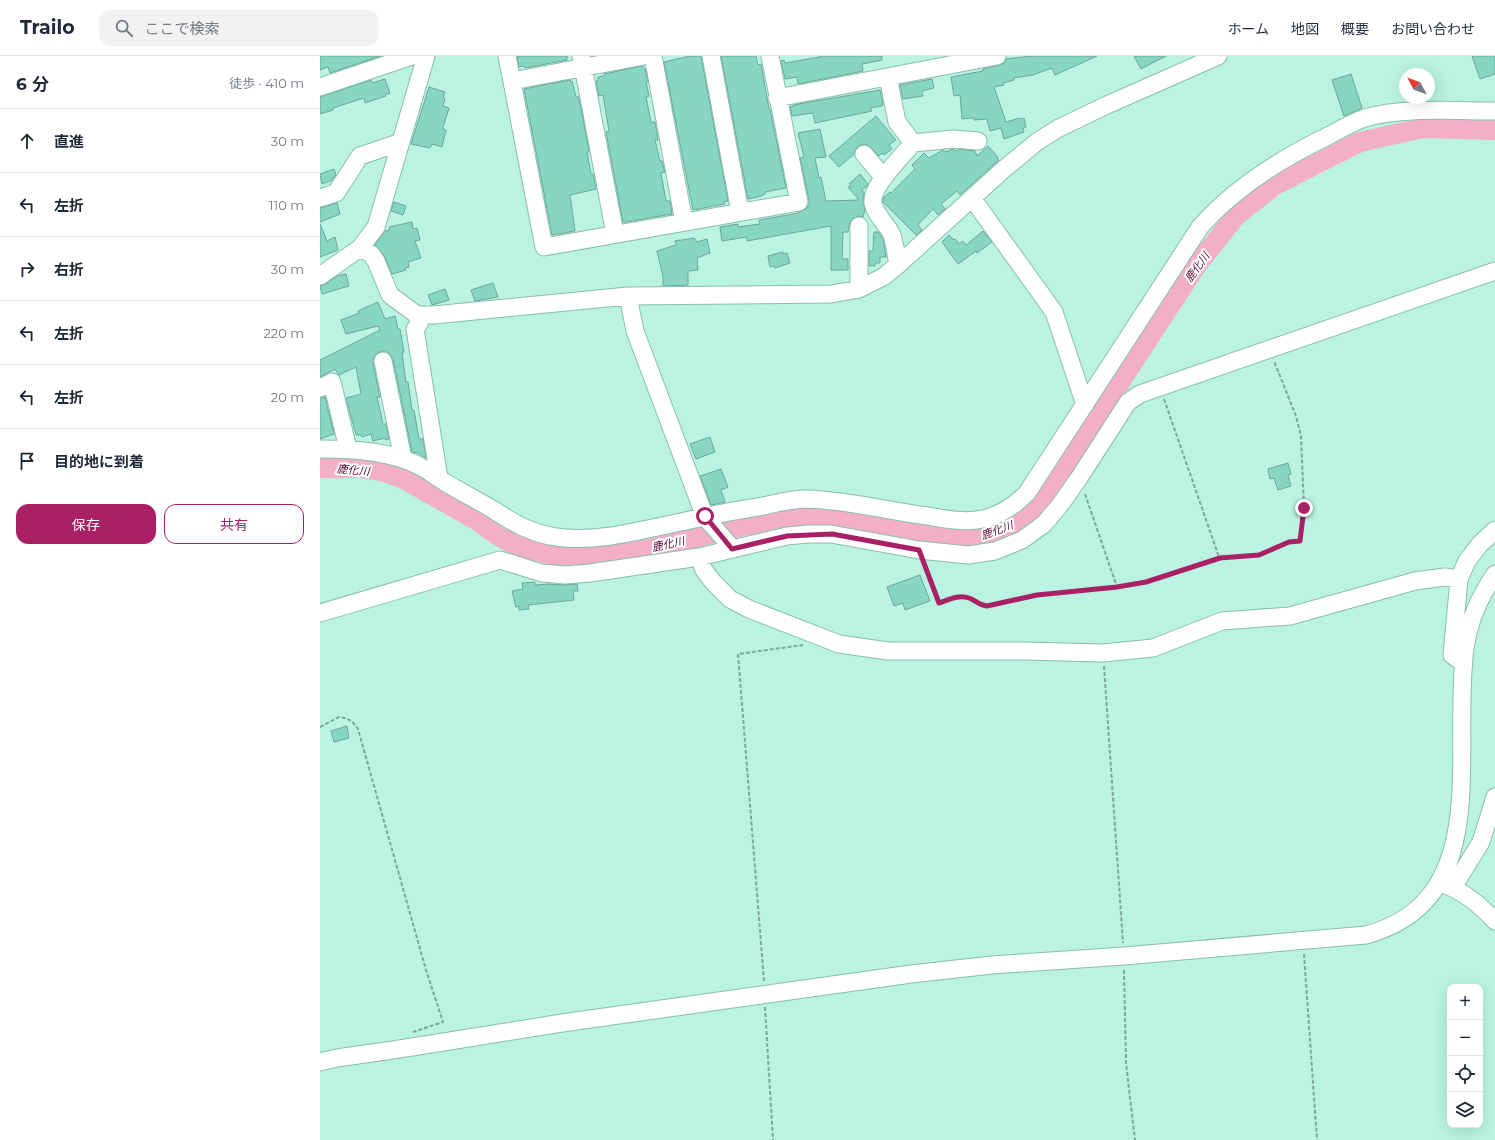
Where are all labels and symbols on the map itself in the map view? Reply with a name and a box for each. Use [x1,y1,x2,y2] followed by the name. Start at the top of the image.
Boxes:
[1399,68,1435,104] north arrow
[1182,249,1213,284] water label: 鹿化川
[336,462,371,478] water label: 鹿化川
[1295,499,1313,517] route end
[696,507,714,525] route start
[979,517,1016,542] water label: 鹿化川
[650,534,687,554] water label: 鹿化川

